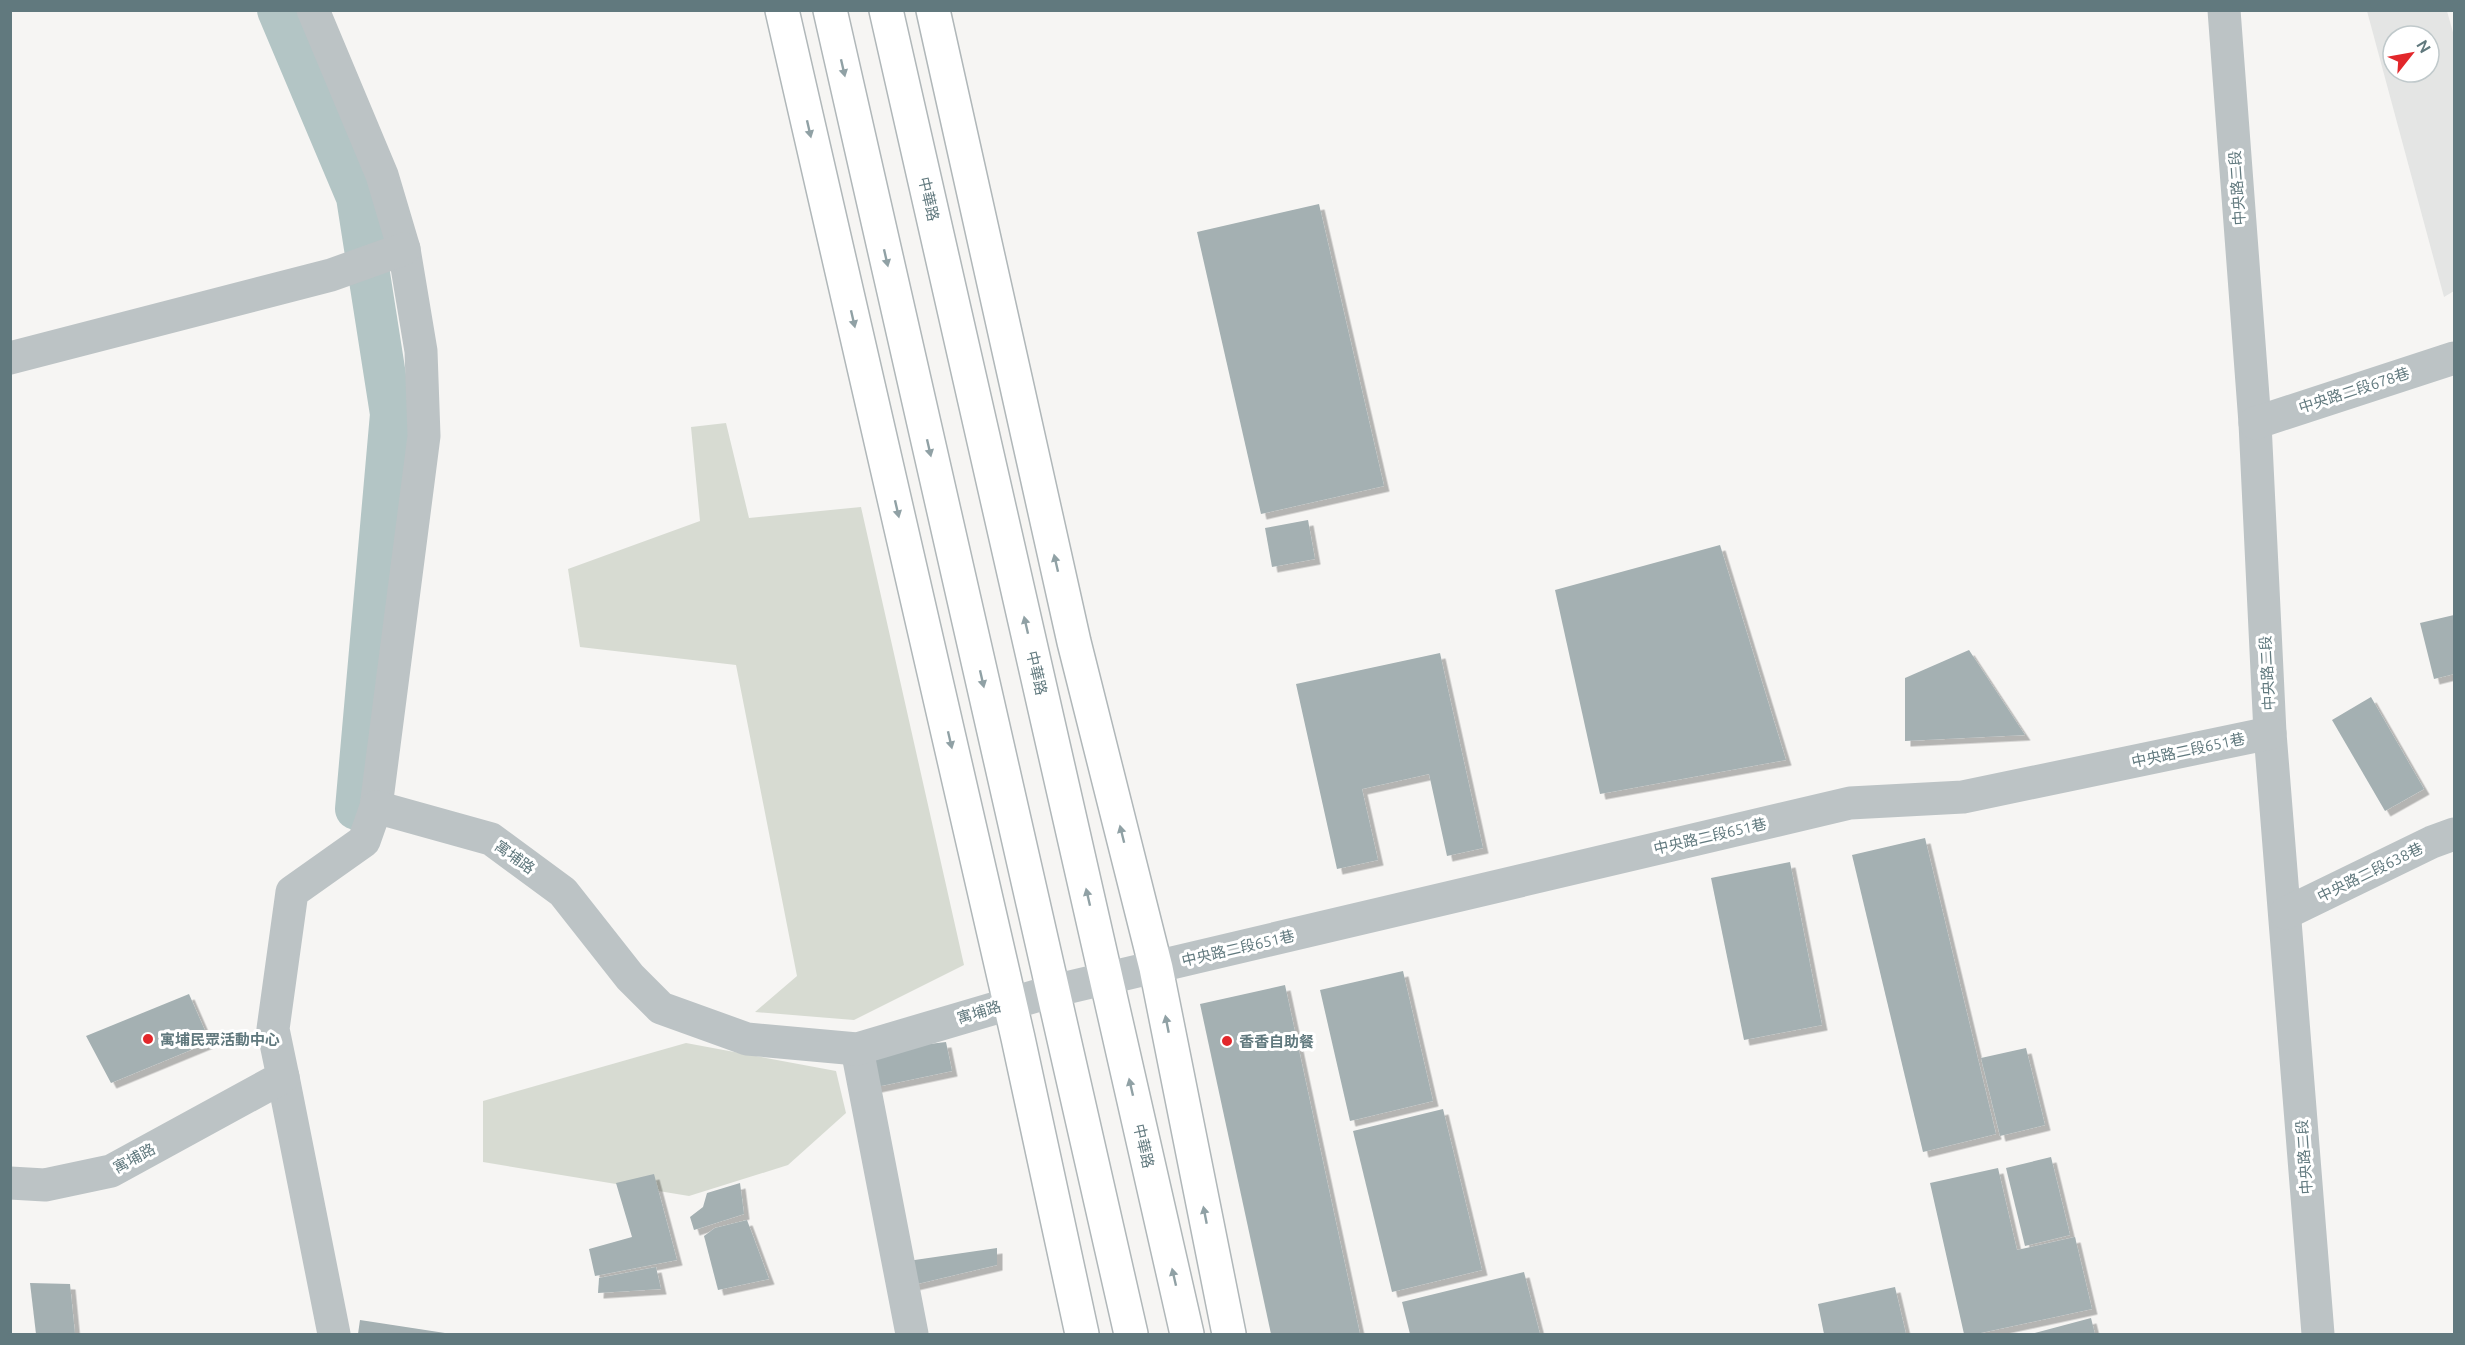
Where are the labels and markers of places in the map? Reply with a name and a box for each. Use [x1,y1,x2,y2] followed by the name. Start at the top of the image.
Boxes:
[160,1031,280,1048] place label: 寓埔民眾活動中心
[141,1032,155,1046] marker: 寓埔民眾活動中心
[1239,1033,1314,1050] place label: 香香自助餐
[1220,1034,1234,1048] marker: 香香自助餐

